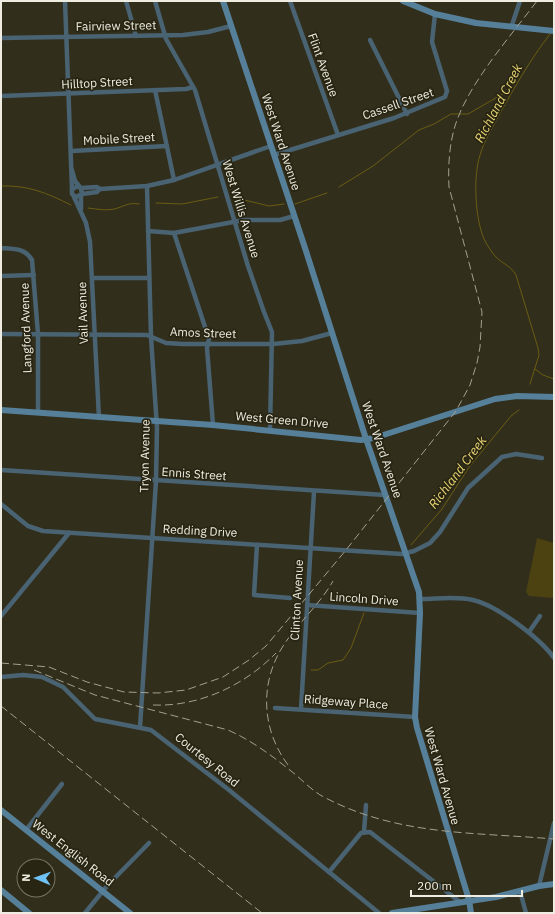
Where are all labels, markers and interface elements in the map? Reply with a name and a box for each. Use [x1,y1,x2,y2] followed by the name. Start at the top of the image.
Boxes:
[76,17,156,34] street label: Fairview Street
[305,31,342,99] street label: Flint Avenue
[471,61,526,146] water label: Richland Creek
[61,73,133,92] street label: Hilltop Street
[360,84,435,123] street label: Cassell Street
[259,91,304,193] street label: West Ward Avenue
[83,129,155,148] street label: Mobile Street
[219,158,264,260] street label: West Willis Avenue
[74,281,91,345] street label: Vail Avenue
[16,282,35,373] street label: Langford Avenue
[170,324,237,341] street label: Amos Street
[359,400,406,500] street label: West Ward Avenue
[235,408,330,431] street label: West Green Drive
[136,419,153,493] street label: Tryon Avenue
[424,432,490,512] water label: Richland Creek
[161,464,227,483] street label: Ennis Street
[162,521,238,540] street label: Redding Drive
[287,559,306,641] street label: Clinton Avenue
[329,589,400,608] street label: Lincoln Drive
[304,691,389,712] street label: Ridgeway Place
[421,725,464,827] street label: West Ward Avenue
[172,729,242,790] street label: Courtesy Road
[30,816,117,889] street label: West English Road
[16,858,56,898] north arrow
[411,872,522,898] scale bar
[19,873,33,882] text: N
[417,878,452,893] text: 200 m

